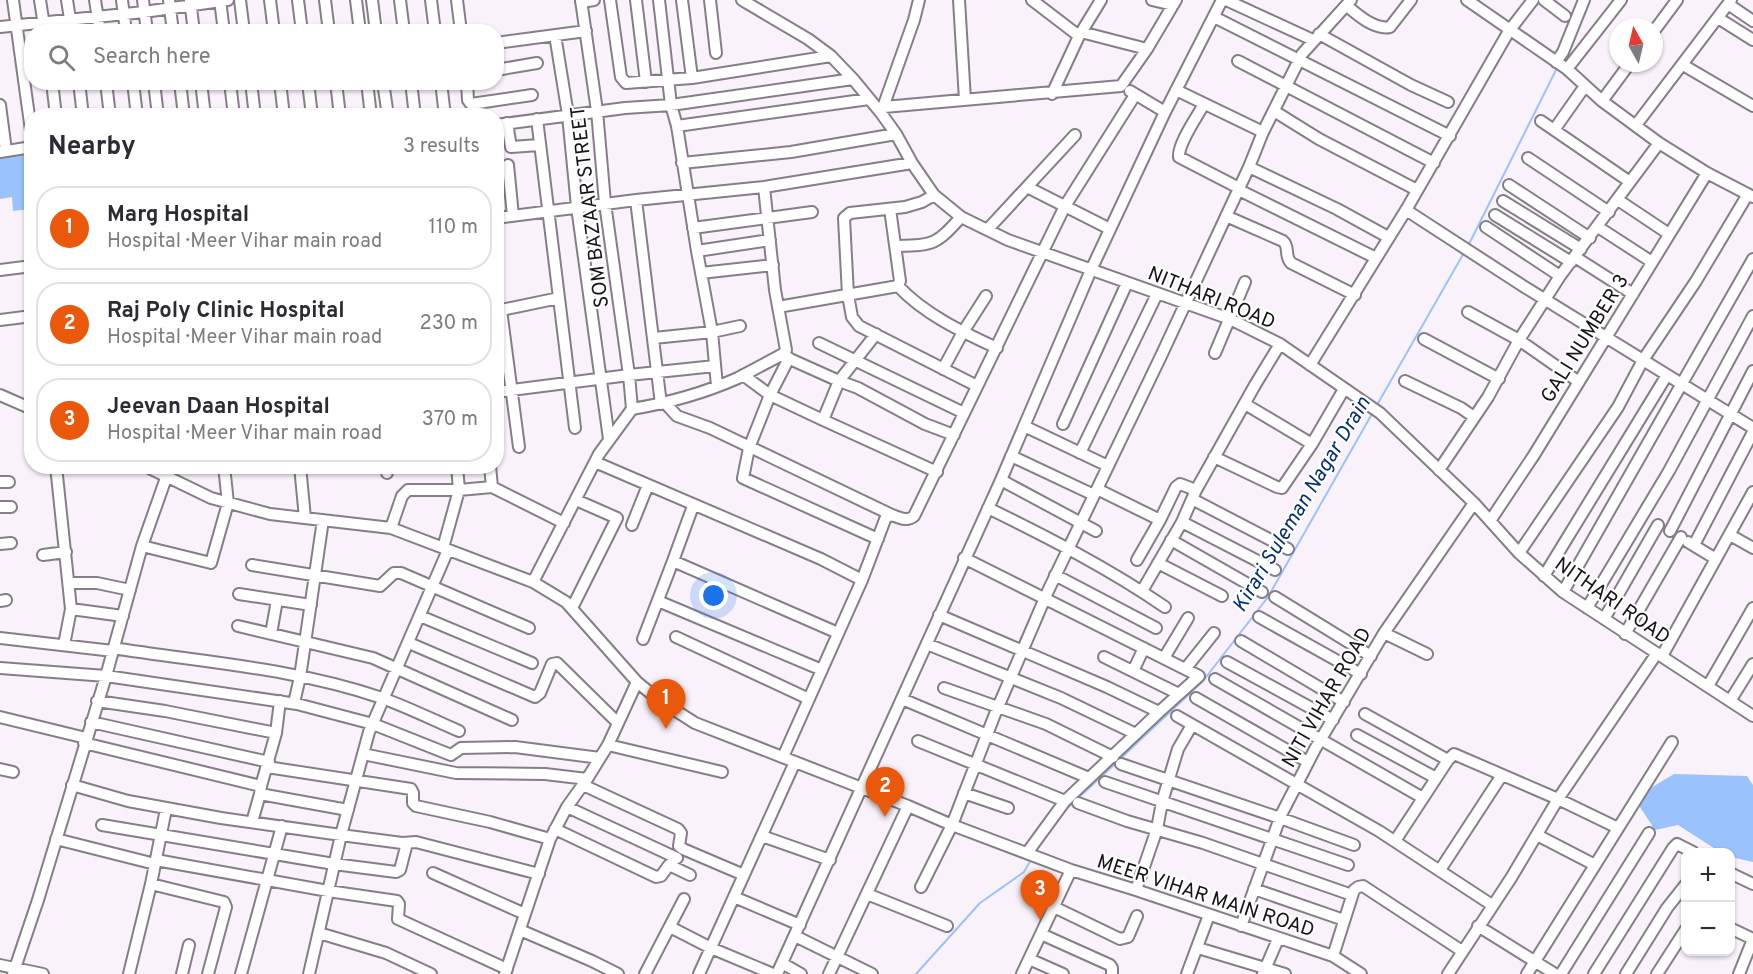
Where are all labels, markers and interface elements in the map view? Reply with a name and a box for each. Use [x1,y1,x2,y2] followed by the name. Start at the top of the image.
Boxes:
[1609,18,1663,72] north arrow
[24,24,504,90] search box
[45,41,78,74] icon: search
[93,44,211,71] text: Search here
[566,104,616,309] street label: SOM BAZAAR STREET
[48,131,136,164] text: Nearby
[403,134,480,160] text: 3 results
[107,202,249,229] text: Marg Hospital
[66,215,74,241] text: 1
[429,215,478,241] text: 110 m
[107,229,382,255] text: Hospital · Meer Vihar main road
[1144,261,1279,336] street label: NITHARI ROAD
[1536,270,1636,408] street label: GALI NUMBER 3
[107,298,345,325] text: Raj Poly Clinic Hospital
[63,311,76,337] text: 2
[419,311,478,337] text: 230 m
[107,325,382,351] text: Hospital · Meer Vihar main road
[1227,391,1378,618] water label: Kirari Suleman Nagar Drain
[107,394,330,421] text: Jeevan Daan Hospital
[64,407,76,433] text: 3
[422,407,478,433] text: 370 m
[107,421,382,447] text: Hospital · Meer Vihar main road
[1549,552,1675,651] street label: NITHARI ROAD
[699,581,728,610] your location
[1277,623,1378,773] street label: NITI VIHAR ROAD
[646,680,686,729] pin: 1
[866,768,904,817] pin: 2
[1681,848,1735,956] map controls
[1681,848,1735,902] button: +
[1093,849,1318,944] street label: MEER VIHAR MAIN ROAD
[1020,870,1060,920] pin: 3
[1681,902,1735,956] button: −

